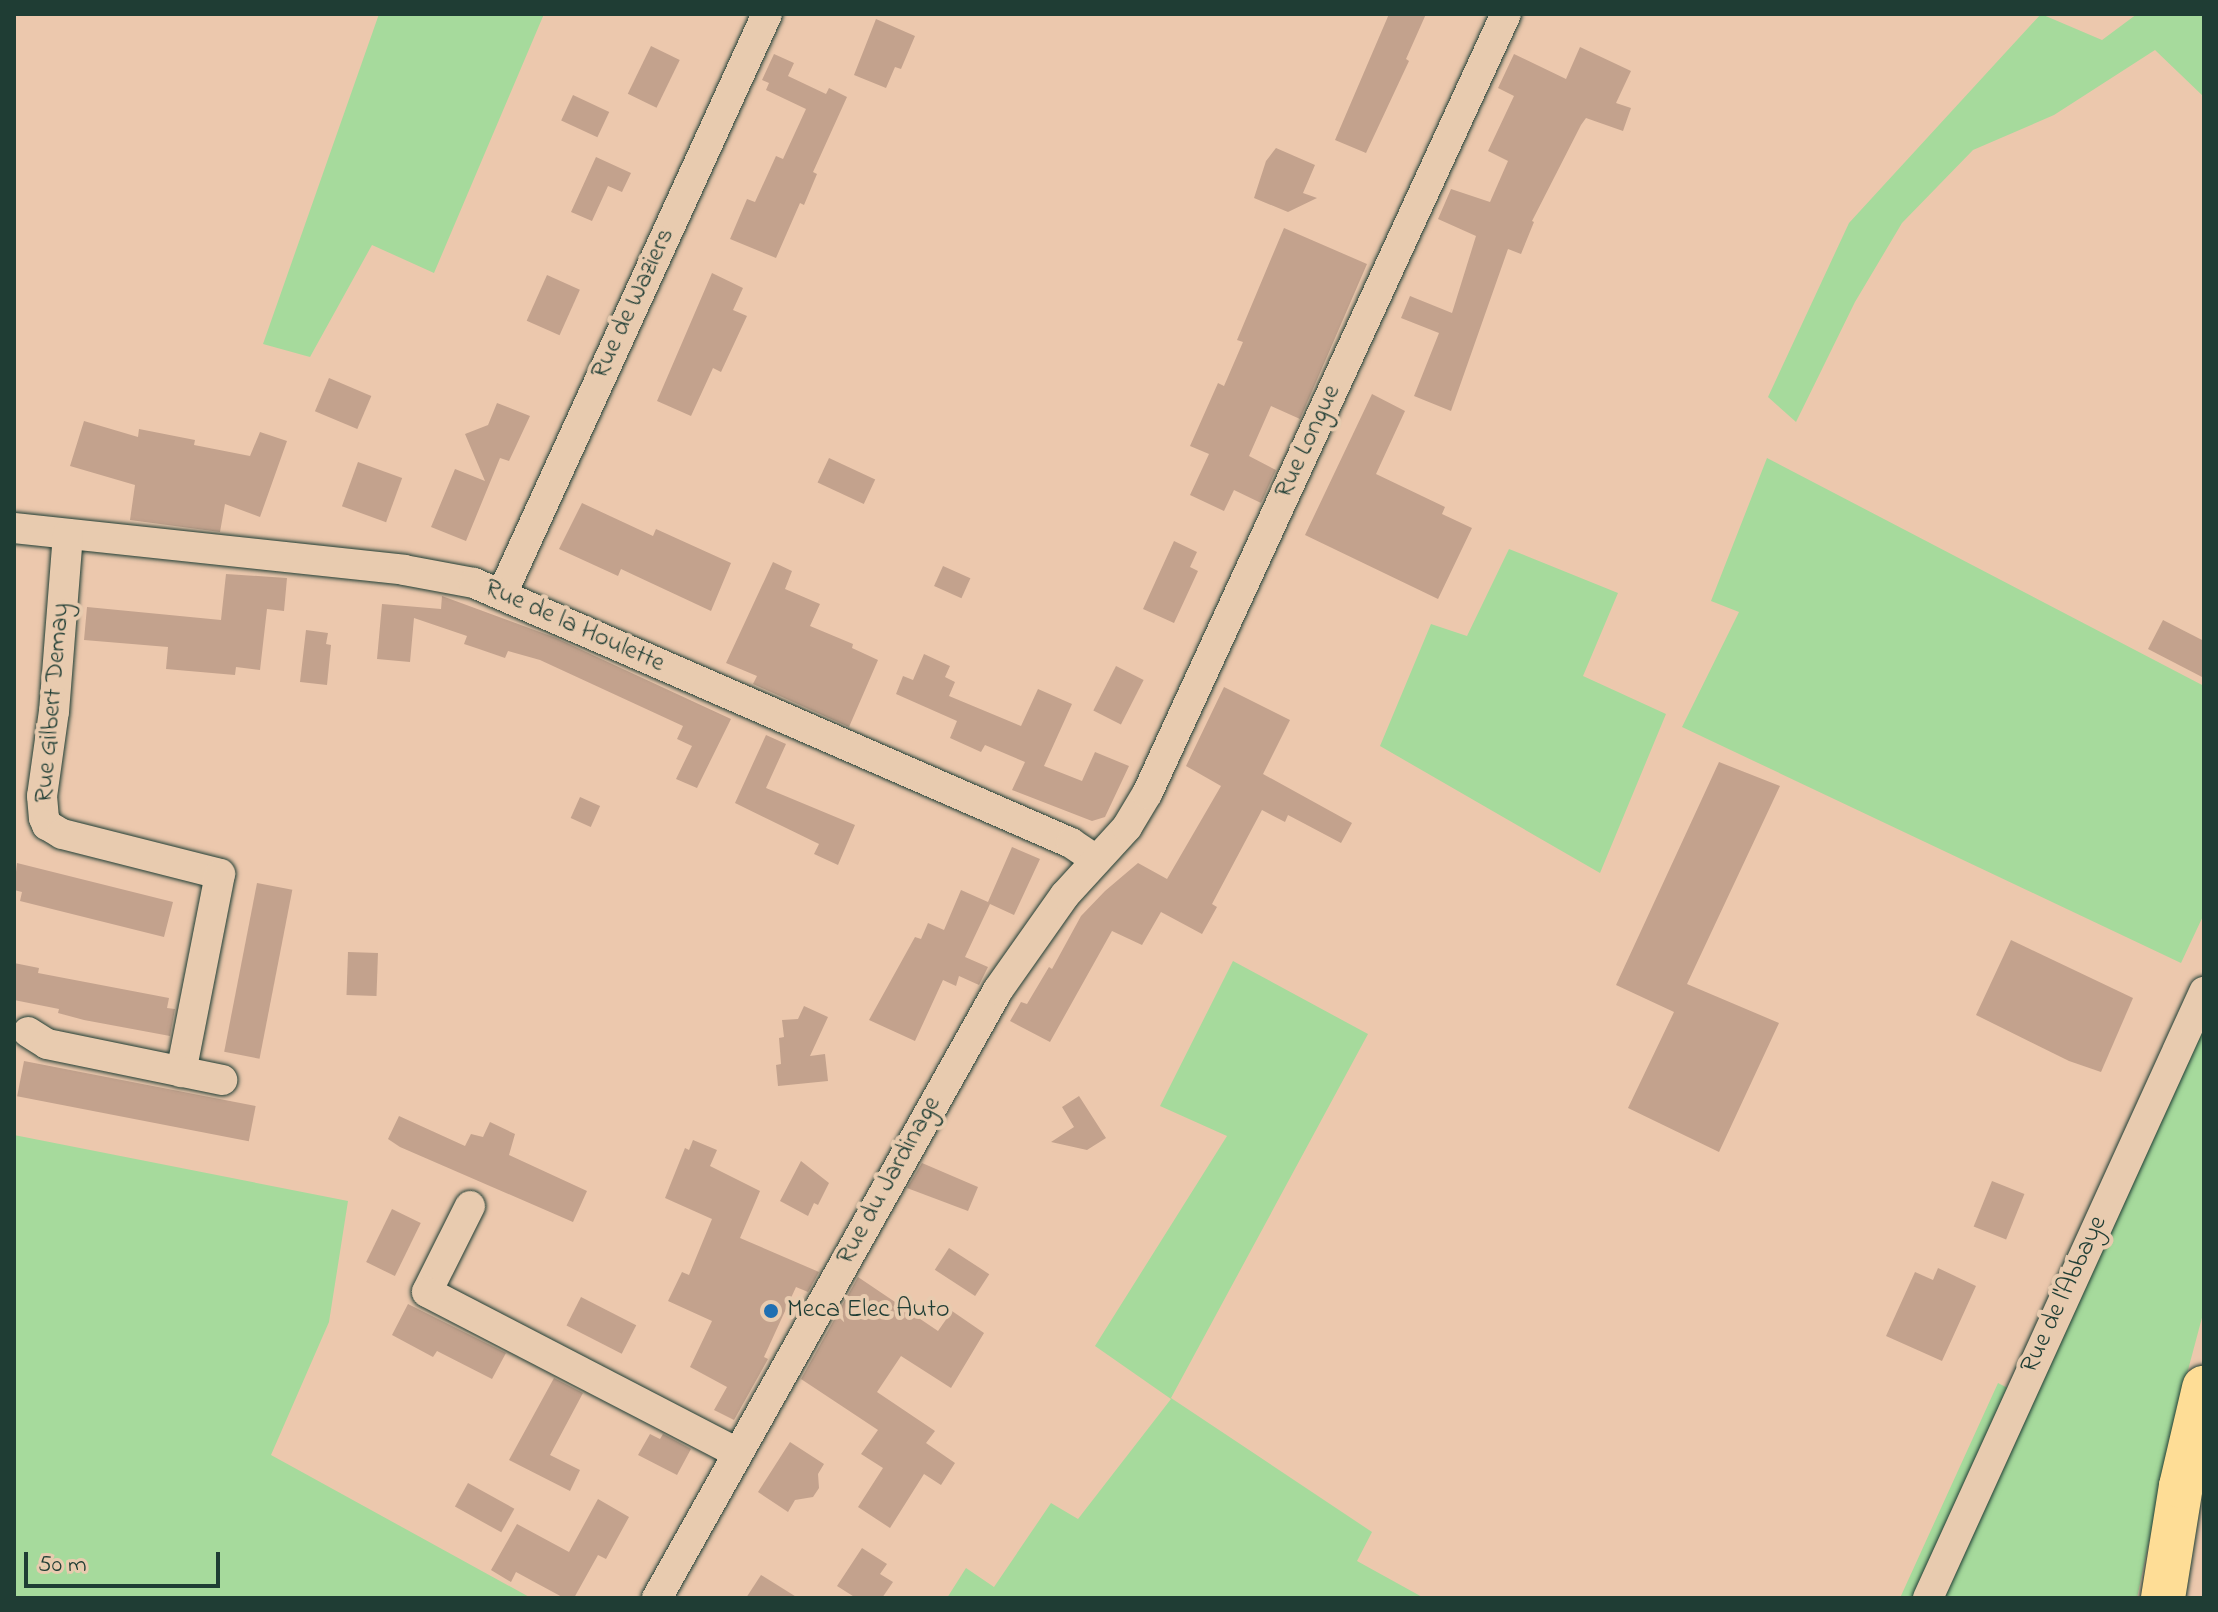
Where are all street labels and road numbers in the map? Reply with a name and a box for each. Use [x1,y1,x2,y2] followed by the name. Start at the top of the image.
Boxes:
[585,224,683,384] street label: Rue de Waziers
[1269,380,1349,504] street label: Rue Longue
[479,573,669,681] street label: Rue de la Houlette
[30,602,78,804] street label: Rue Gilbert Demay
[831,1091,949,1271] street label: Rue du Jardinage
[2015,1211,2115,1379] street label: Rue de l'Abbaye

